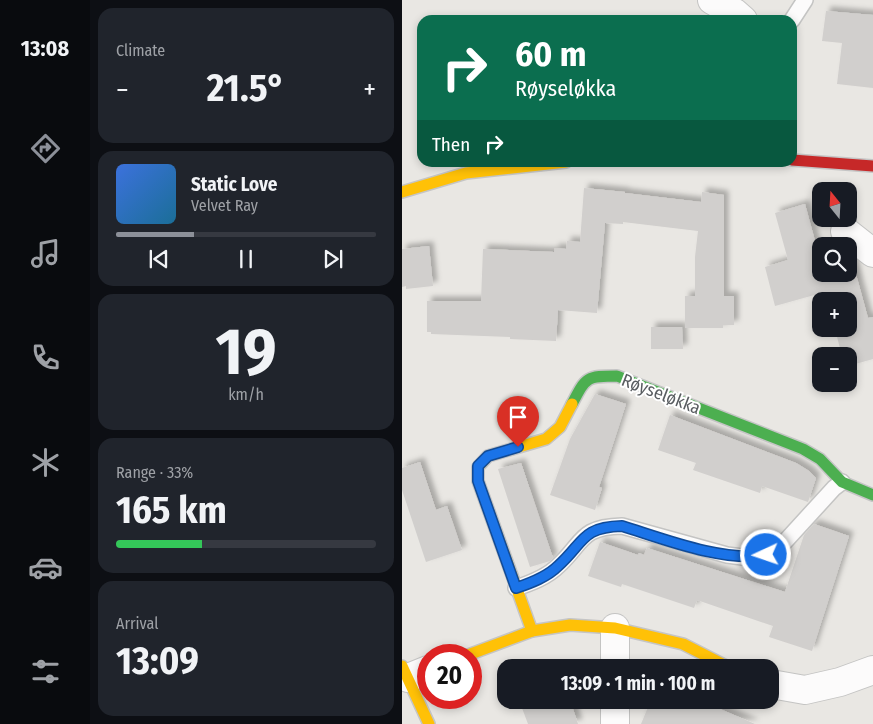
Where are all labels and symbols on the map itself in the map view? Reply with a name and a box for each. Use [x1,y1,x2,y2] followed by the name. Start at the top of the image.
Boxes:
[812,182,857,228] north arrow
[618,369,704,419] street label: Røyseløkka
[497,396,539,447] pin
[739,528,791,580] position arrow
[417,644,482,709] speed limit sign: 20

